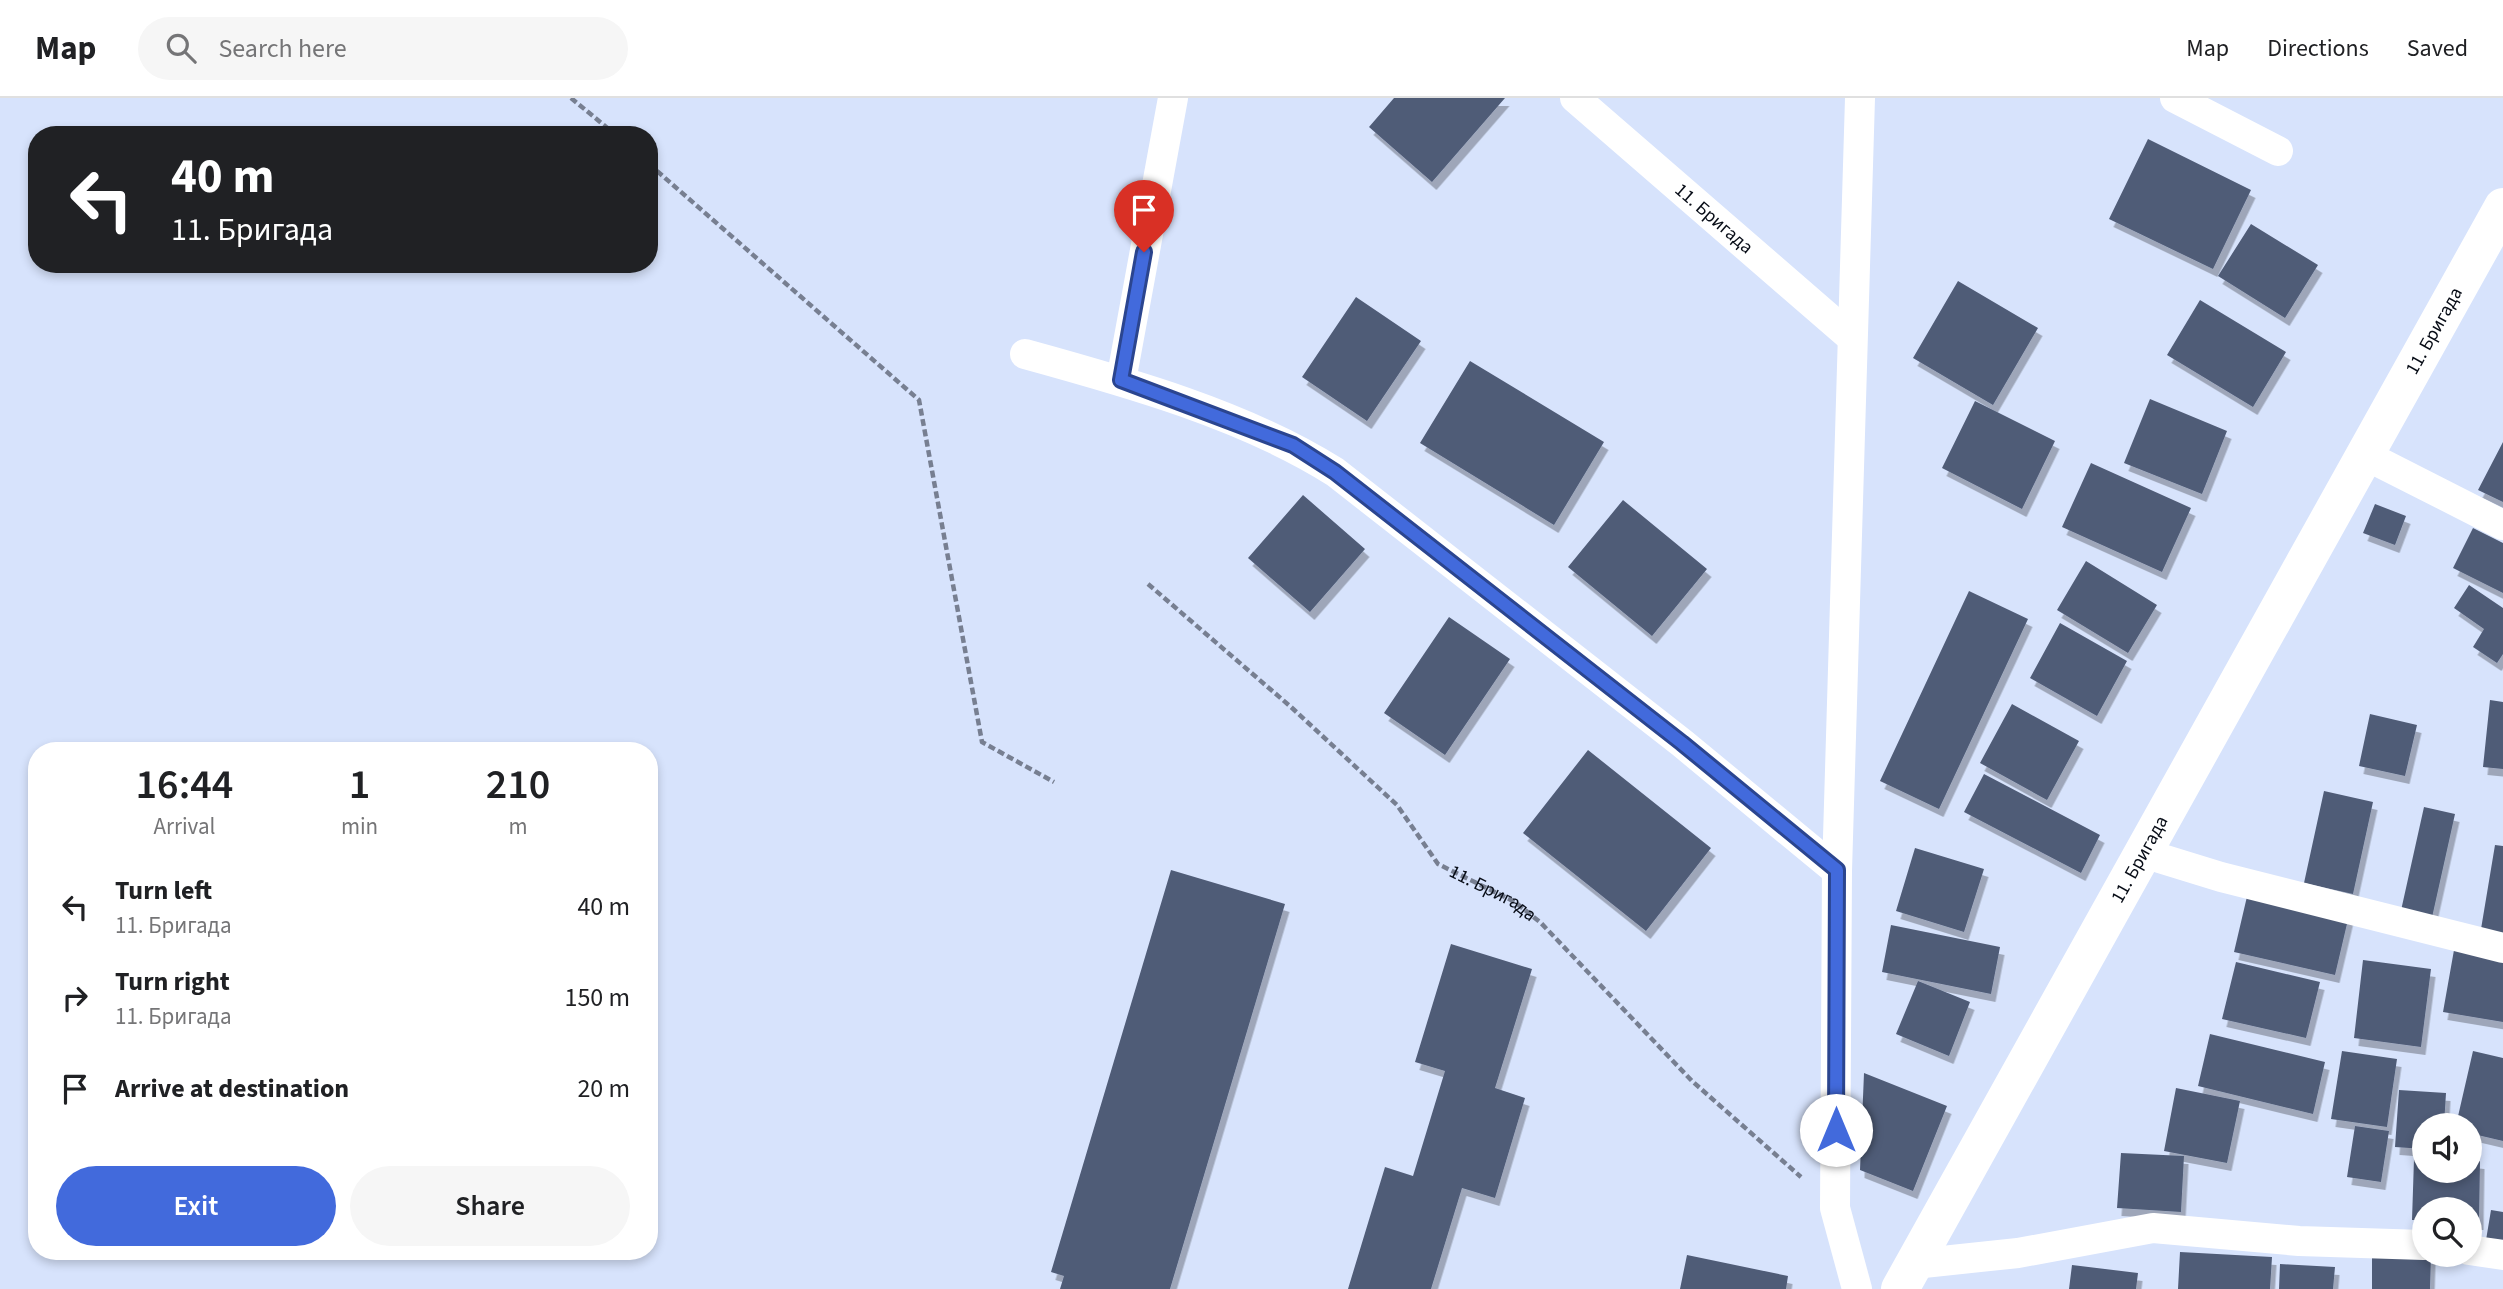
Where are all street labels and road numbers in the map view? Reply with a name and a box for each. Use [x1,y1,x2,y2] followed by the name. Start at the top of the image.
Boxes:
[1669,177,1759,260] street label: 11. Бригада
[2399,282,2469,379] street label: 11. Бригада
[2104,811,2175,908] street label: 11. Бригада
[1445,858,1543,928] street label: 11. Бригада

